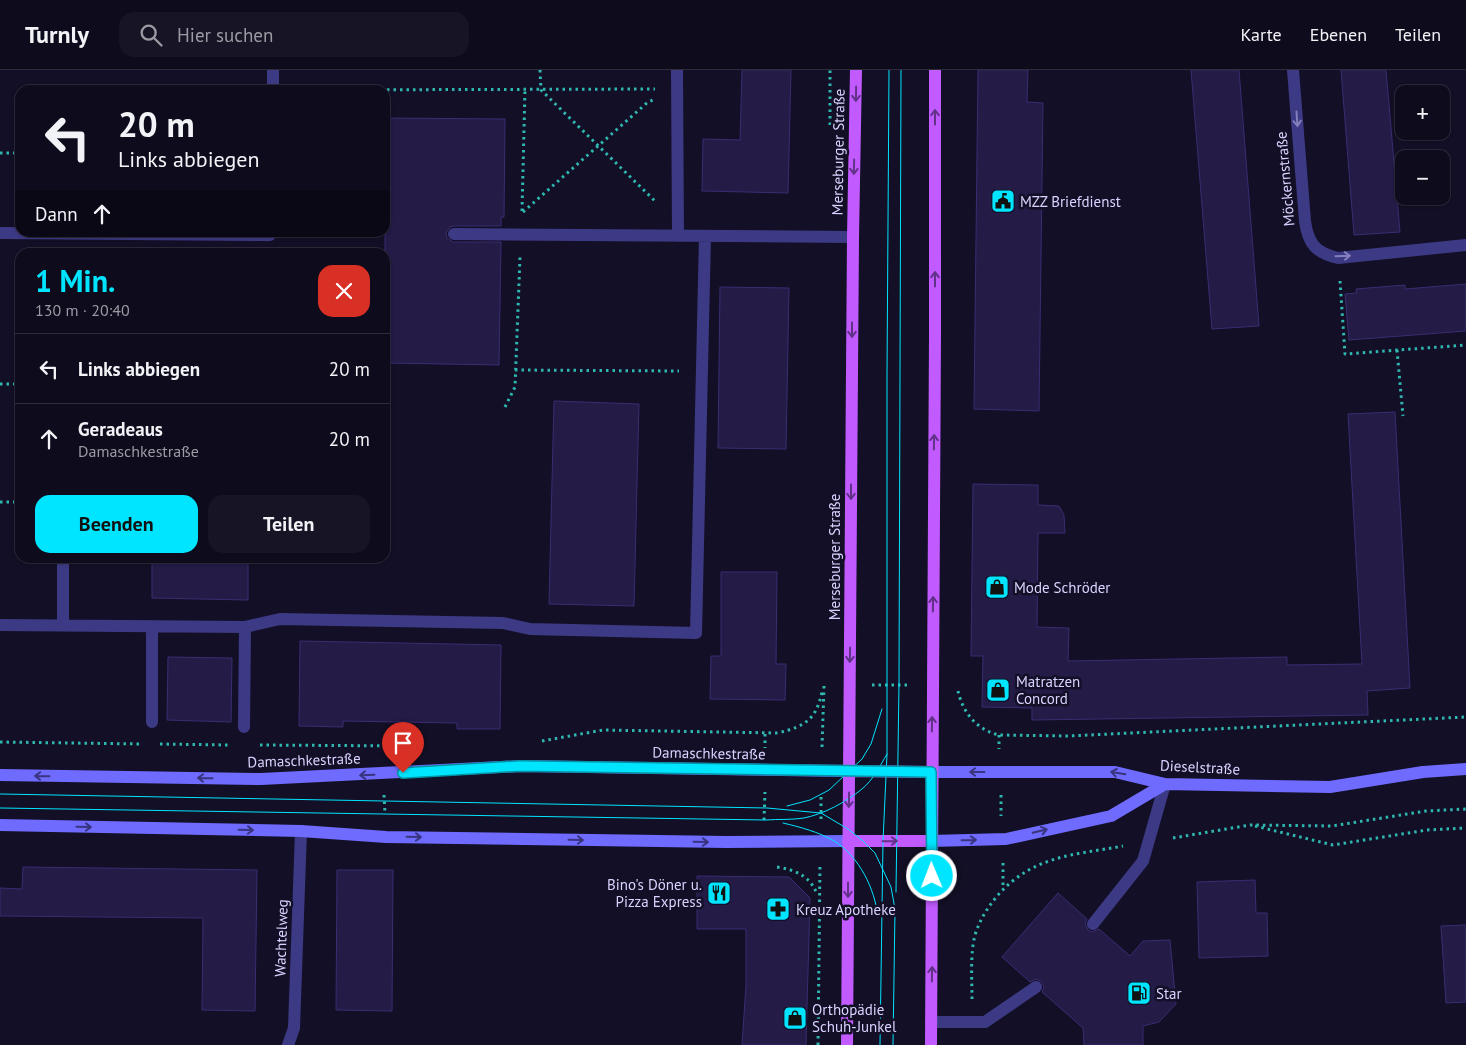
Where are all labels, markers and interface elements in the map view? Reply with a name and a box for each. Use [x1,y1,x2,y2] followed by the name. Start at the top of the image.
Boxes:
[119,12,469,57] search box
[25,19,89,50] text: Turnly
[137,21,165,49] icon: search
[177,23,273,47] text: Hier suchen
[1241,23,1282,46] text: Karte
[1310,23,1367,46] text: Ebenen
[1395,23,1441,46] text: Teilen
[1395,85,1450,205] map controls
[1395,85,1450,140] button: +
[851,86,861,102] one-way arrow
[827,89,849,215] street label: Merseburger Straße
[118,101,195,147] text: 20 m
[35,105,100,170] icon: left
[930,109,940,125] one-way arrow
[1292,110,1302,126] one-way arrow
[1271,131,1299,227] street label: Möckernstraße
[118,145,260,173] text: Links abbiegen
[1395,150,1450,205] button: −
[849,159,859,175] one-way arrow
[990,188,1016,214] public building icon: MZZ Briefdienst
[1020,192,1121,211] place label: MZZ Briefdienst
[88,200,116,228] icon: ahead
[35,202,78,226] text: Dann
[1334,252,1350,261] one-way arrow
[35,261,115,300] text: 1 Min.
[318,265,370,317] button: close
[930,271,940,288] one-way arrow
[35,300,130,320] text: 130 m · 20:40
[847,322,857,338] one-way arrow
[35,355,63,383] icon: left
[78,357,200,381] text: Links abbiegen
[329,357,370,381] text: 20 m
[78,417,163,441] text: Geradeaus
[35,425,63,453] icon: ahead
[329,427,370,451] text: 20 m
[929,434,939,450] one-way arrow
[78,441,199,461] text: Damaschkestraße
[846,484,856,500] one-way arrow
[825,494,844,620] street label: Merseburger Straße
[35,495,198,553] button: Beenden
[208,495,370,553] button: Teilen
[984,574,1010,600] shop icon: Mode Schröder
[1014,578,1110,597] place label: Mode Schröder
[928,596,938,612] one-way arrow
[845,646,855,663] one-way arrow
[1016,672,1080,708] place label: Matratzen Concord
[985,677,1011,703] shop icon: Matratzen Concord
[927,716,937,732] one-way arrow
[382,722,424,773] pin
[389,729,417,757] icon: arrive
[652,743,766,763] street label: Damaschkestraße
[247,749,361,771] street label: Damaschkestraße
[1159,755,1241,779] street label: Dieselstraße
[969,768,985,777] one-way arrow
[1110,768,1126,778] one-way arrow
[359,770,375,779] one-way arrow
[34,771,50,780] one-way arrow
[197,773,213,783] one-way arrow
[844,792,853,808] one-way arrow
[75,822,91,831] one-way arrow
[238,825,254,834] one-way arrow
[1032,826,1048,836] one-way arrow
[406,832,422,842] one-way arrow
[568,835,584,845] one-way arrow
[960,835,976,845] one-way arrow
[881,836,897,845] one-way arrow
[692,837,708,846] one-way arrow
[905,849,957,901] position arrow
[607,875,702,911] place label: Bino's Döner u. Pizza Express
[706,880,732,906] restaurant icon: Bino's Döner u. Pizza Express
[843,882,853,898] one-way arrow
[765,896,791,922] pharmacy icon: Kreuz Apotheke
[270,899,292,977] street label: Wachtelweg
[796,900,896,919] place label: Kreuz Apotheke
[927,966,937,982] one-way arrow
[1126,980,1152,1006] fuel station icon: Star
[1156,984,1182,1003] place label: Star
[812,1000,897,1036] place label: Orthopädie Schuh-Junkel
[782,1005,808,1031] shop icon: Orthopädie Schuh-Junkel

